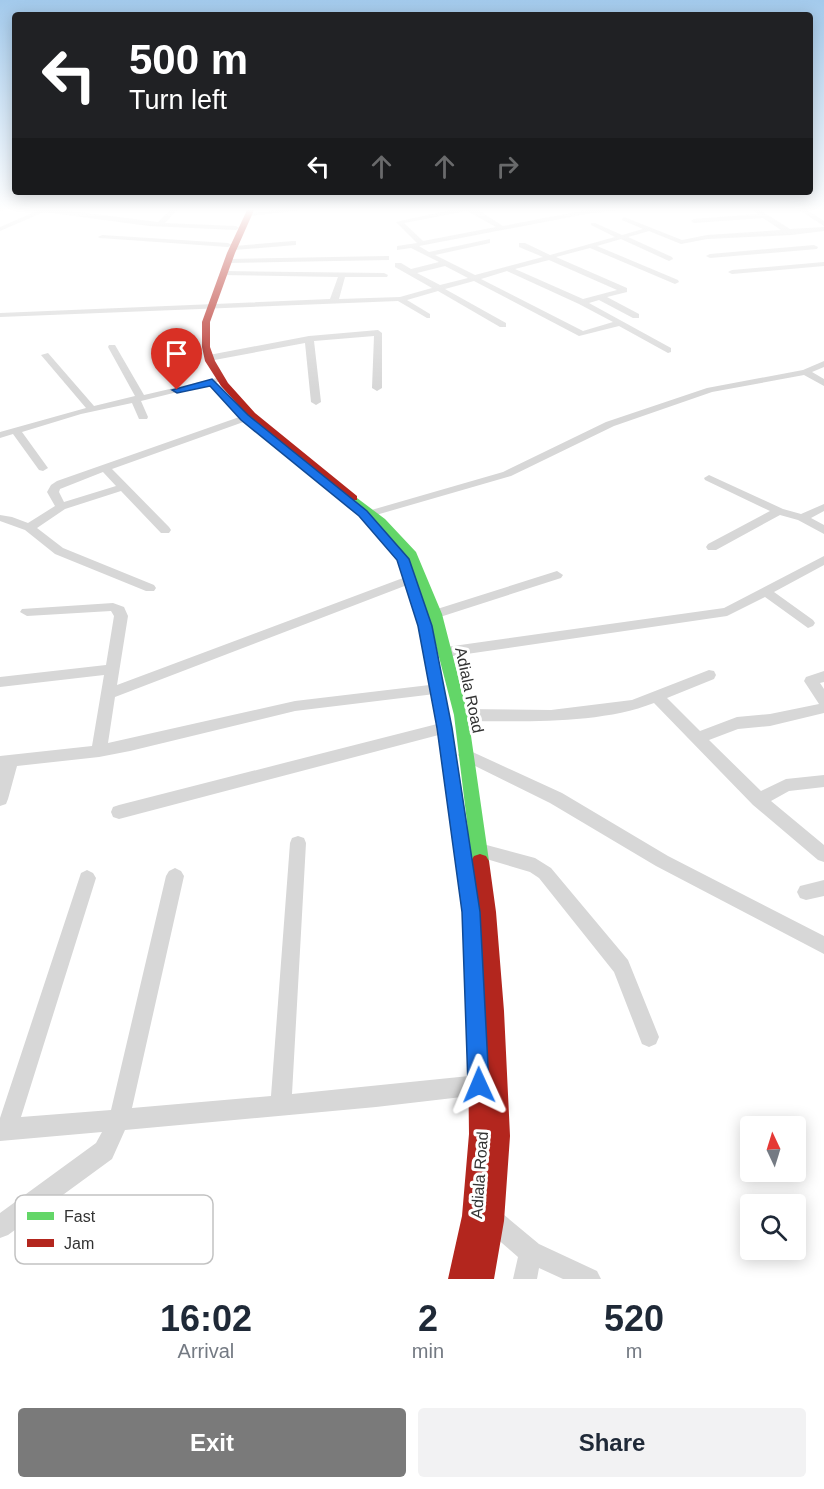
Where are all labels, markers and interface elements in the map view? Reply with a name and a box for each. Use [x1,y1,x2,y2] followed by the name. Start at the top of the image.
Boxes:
[30,36,108,114] icon: left
[129,36,248,83] text: 500 m
[129,85,227,115] text: Turn left
[302,150,335,183] icon: left
[365,150,398,183] icon: ahead
[428,150,461,183] icon: ahead
[491,150,524,183] icon: right
[151,328,202,390] pin
[160,337,193,370] icon: arrive
[452,646,487,735] street label: Adiala Road
[447,1053,511,1117] position arrow
[740,1116,806,1182] north arrow
[740,1116,806,1260] map controls
[468,1131,491,1219] street label: Adiala Road
[740,1194,806,1260] button: search
[15,1195,213,1264] legend
[64,1208,96,1225] text: Fast
[64,1235,94,1252] text: Jam
[160,1298,252,1339] text: 16:02
[418,1298,438,1339] text: 2
[604,1298,664,1339] text: 520
[178,1340,234,1362] text: Arrival
[412,1340,444,1362] text: min
[626,1340,642,1362] text: m
[18,1408,406,1477] button: Exit
[418,1408,806,1477] button: Share

